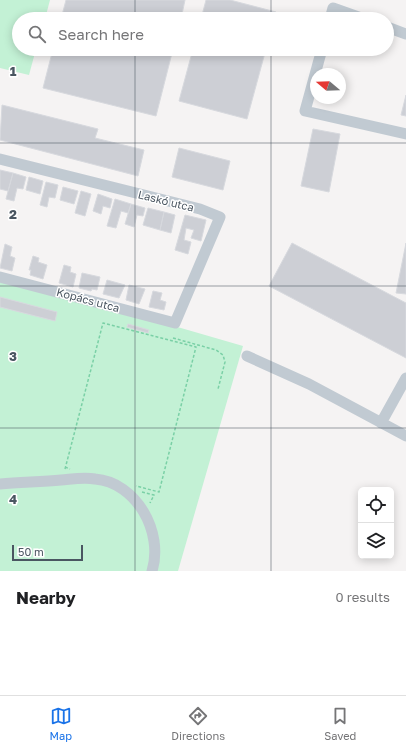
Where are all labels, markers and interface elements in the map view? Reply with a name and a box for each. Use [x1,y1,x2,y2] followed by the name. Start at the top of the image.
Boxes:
[12,12,394,56] search box
[26,23,48,45] icon: search
[58,25,144,43] text: Search here
[10,63,17,79] text: 1
[310,68,346,104] north arrow
[137,187,195,214] street label: Laskó utca
[9,206,17,222] text: 2
[55,285,121,314] street label: Kopács utca
[9,348,17,364] text: 3
[358,487,394,559] map controls
[358,487,394,523] button: locate
[9,491,17,507] text: 4
[358,523,394,559] button: layers
[12,543,83,562] scale bar
[18,545,44,558] text: 50 m
[16,587,76,608] text: Nearby
[335,589,390,605] text: 0 results
[50,705,72,742] tab: Map
[171,705,225,742] tab: Directions
[324,705,356,742] tab: Saved

